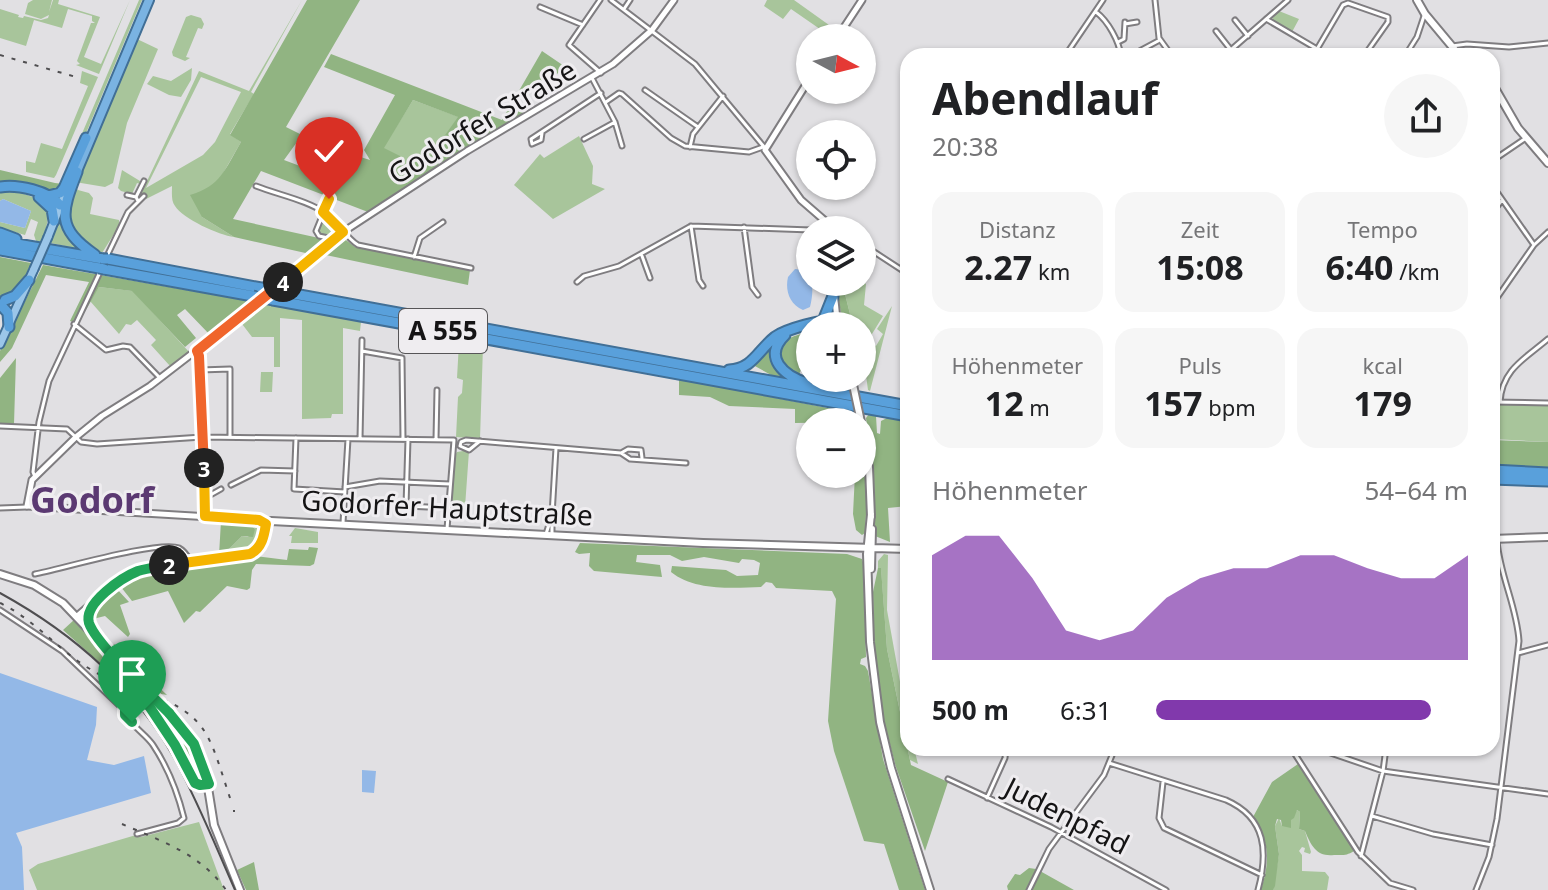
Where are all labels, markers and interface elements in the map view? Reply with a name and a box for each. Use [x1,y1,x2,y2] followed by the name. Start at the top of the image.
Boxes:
[796,24,876,104] north arrow
[796,24,876,488] map controls
[380,50,583,192] street label: Godorfer Straße
[932,68,1158,128] text: Abendlauf
[1384,74,1468,158] button: share
[295,117,363,199] pin
[796,120,876,200] button: locate
[932,128,998,164] text: 20:38
[307,129,351,173] icon: check
[979,214,1056,244] text: Distanz
[1181,214,1219,244] text: Zeit
[1347,214,1418,244] text: Tempo
[796,216,876,296] button: layers
[964,244,1032,290] text: 2.27
[1156,244,1244,290] text: 15:08
[1326,244,1394,290] text: 6:40
[1032,256,1070,286] text: km
[1394,256,1440,286] text: /km
[263,262,303,302] pin: 4
[277,267,289,297] text: 4
[399,309,487,353] road number: A 555
[796,312,876,392] button: +
[952,350,1083,380] text: Höhenmeter
[1178,350,1222,380] text: Puls
[1363,350,1403,380] text: kcal
[985,380,1024,426] text: 12
[1144,380,1202,426] text: 157
[1353,380,1412,426] text: 179
[1024,392,1050,422] text: m
[1202,392,1256,422] text: bpm
[796,408,876,488] button: −
[184,448,224,488] pin: 3
[198,453,210,483] text: 3
[932,472,1088,508] text: Höhenmeter
[1364,472,1468,508] text: 54–64 m
[30,475,156,524] district label: Godorf
[300,480,594,534] street label: Godorfer Hauptstraße
[149,545,189,585] pin: 2
[163,550,175,580] text: 2
[98,640,166,722] pin
[110,652,154,696] icon: arrive
[932,692,1009,728] text: 500 m
[1060,692,1112,728] text: 6:31
[996,766,1136,863] street label: Judenpfad

